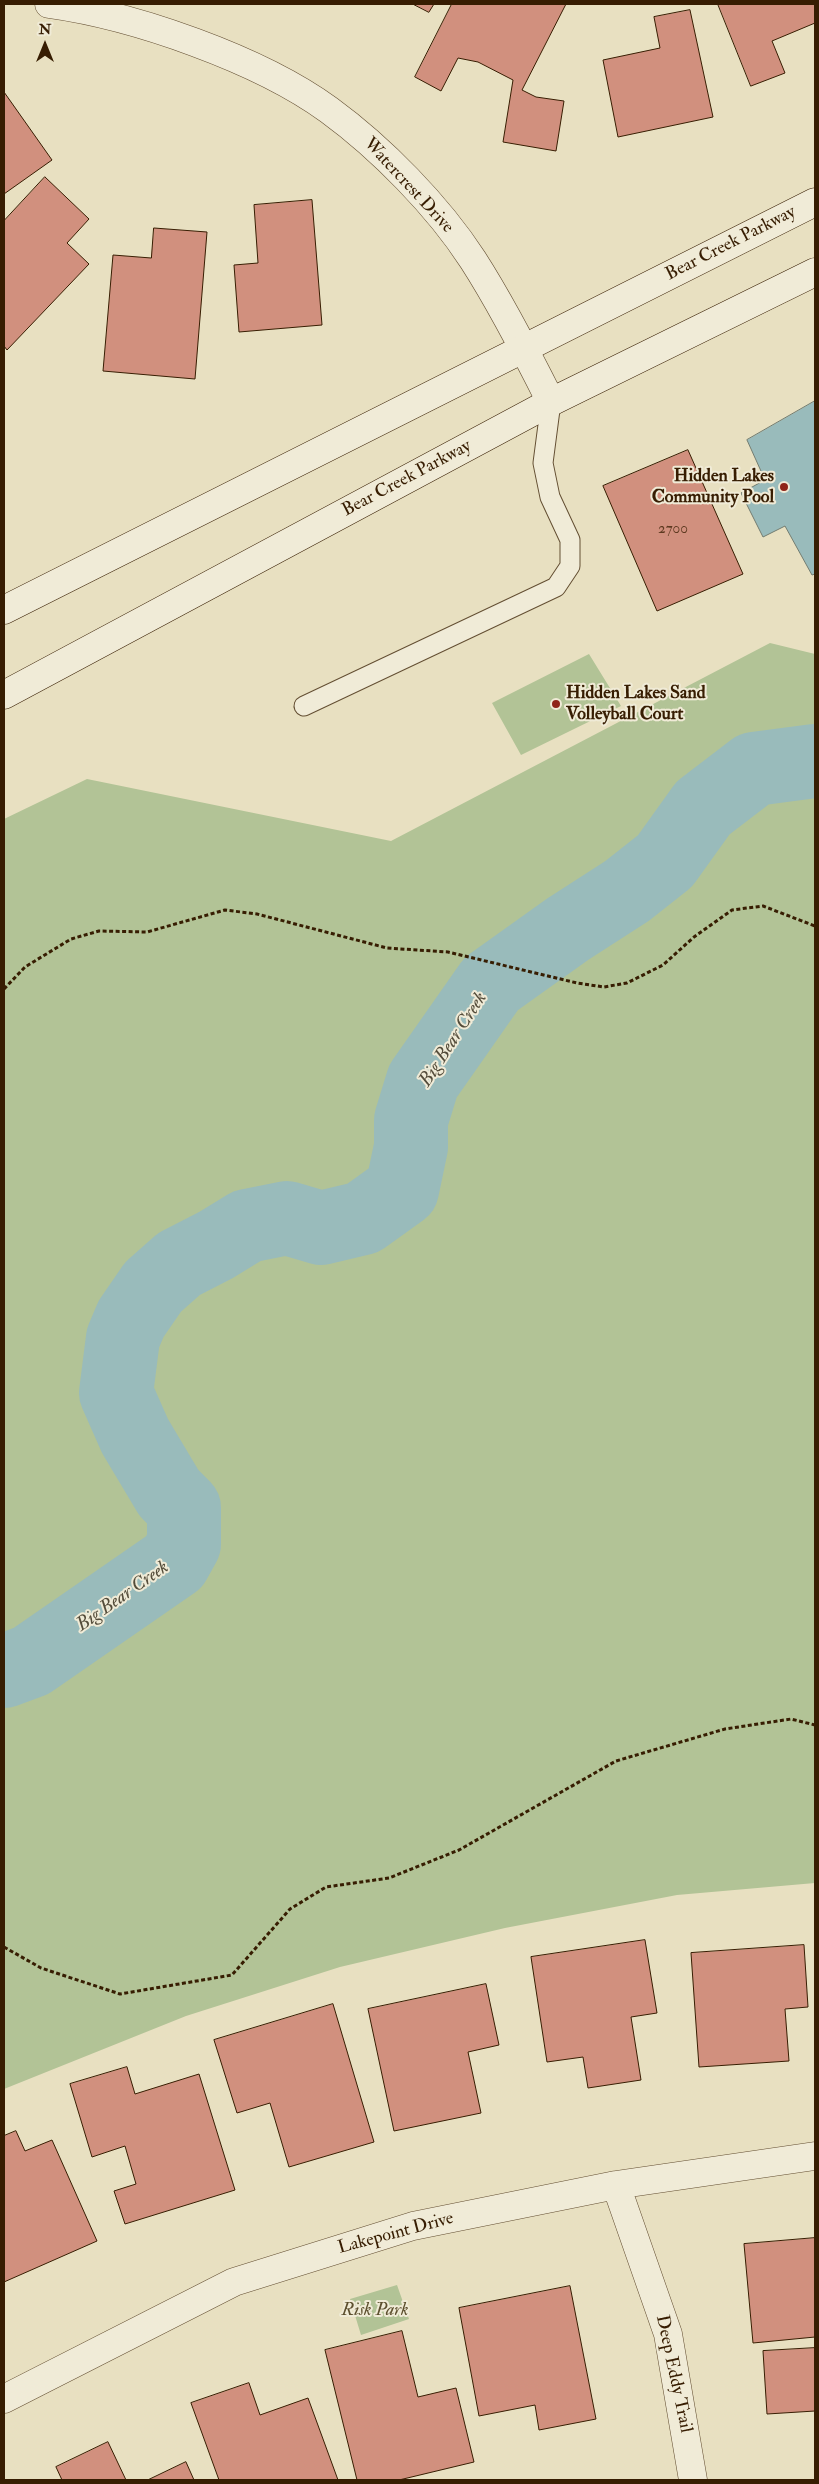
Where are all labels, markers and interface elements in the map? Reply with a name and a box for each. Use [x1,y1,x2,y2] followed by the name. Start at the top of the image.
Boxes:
[20,20,70,70] north arrow
[39,21,51,38] text: N
[358,134,458,238] street label: Watercrest Drive
[662,202,800,286] street label: Bear Creek Parkway
[339,436,475,522] street label: Bear Creek Parkway
[652,466,774,508] place label: Hidden Lakes Community Pool
[778,481,790,493] marker: Hidden Lakes Community Pool
[658,521,688,539] house number: 2700
[566,683,706,726] place label: Hidden Lakes Sand Volleyball Court
[550,698,562,710] marker: Hidden Lakes Sand Volleyball Court
[415,989,493,1091] water label: Big Bear Creek
[72,1557,174,1637] water label: Big Bear Creek
[336,2208,456,2260] street label: Lakepoint Drive
[342,2300,408,2322] park label: Risk Park
[650,2313,696,2435] street label: Deep Eddy Trail

